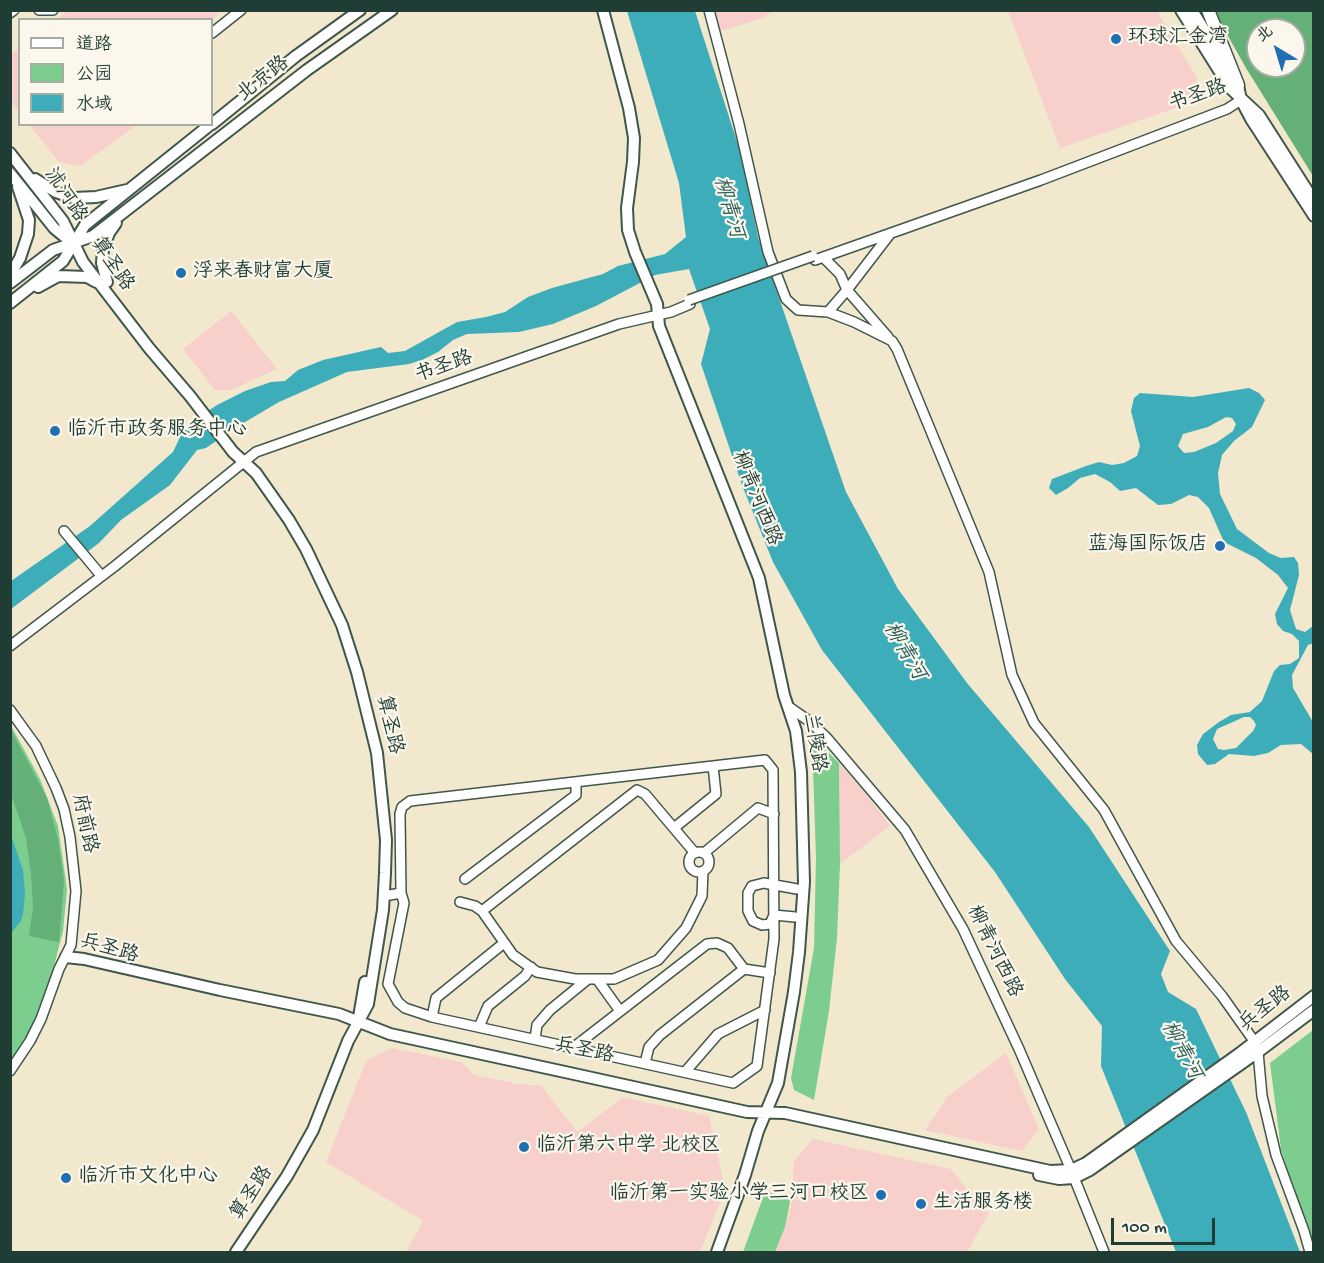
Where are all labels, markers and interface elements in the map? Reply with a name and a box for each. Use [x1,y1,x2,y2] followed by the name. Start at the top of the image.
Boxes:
[18,18,213,126] legend
[1246,18,1306,78] north arrow
[1254,23,1278,47] text: 北
[1128,27,1228,51] place label: 环球汇金湾
[1109,32,1123,46] marker: 环球汇金湾
[76,35,112,56] text: 道路
[233,52,295,108] street label: 北京路
[76,65,112,86] text: 公园
[1166,76,1230,118] street label: 书圣路
[76,95,112,116] text: 水域
[37,164,91,228] street label: 沭河路
[706,174,748,242] water label: 柳青河
[84,233,138,297] street label: 算圣路
[193,261,333,285] place label: 浮来春财富大厦
[174,266,188,280] marker: 浮来春财富大厦
[412,347,476,389] street label: 书圣路
[67,419,247,443] place label: 临沂市政务服务中心
[48,424,62,438] marker: 临沂市政务服务中心
[725,448,785,550] street label: 柳青河西路
[1088,534,1208,558] place label: 蓝海国际饭店
[1213,539,1227,553] marker: 蓝海国际饭店
[876,618,930,686] water label: 柳青河
[370,693,406,757] street label: 算圣路
[796,711,830,775] street label: 兰陵路
[65,792,101,856] street label: 府前路
[960,902,1026,1002] street label: 柳青河西路
[77,930,141,970] street label: 兵圣路
[1235,982,1297,1038] street label: 兵圣路
[1154,1017,1206,1085] water label: 柳青河
[552,1034,616,1070] street label: 兵圣路
[536,1135,721,1159] place label: 临沂第六中学 北校区
[517,1140,531,1154] marker: 临沂第六中学 北校区
[227,1162,279,1226] street label: 算圣路
[78,1166,218,1190] place label: 临沂市文化中心
[59,1171,73,1185] marker: 临沂市文化中心
[609,1183,869,1207] place label: 临沂第一实验小学三河口校区
[874,1188,888,1202] marker: 临沂第一实验小学三河口校区
[933,1192,1033,1216] place label: 生活服务楼
[914,1197,928,1211] marker: 生活服务楼
[1114,1206,1218,1244] scale bar
[1122,1218,1167,1239] text: 100 m

